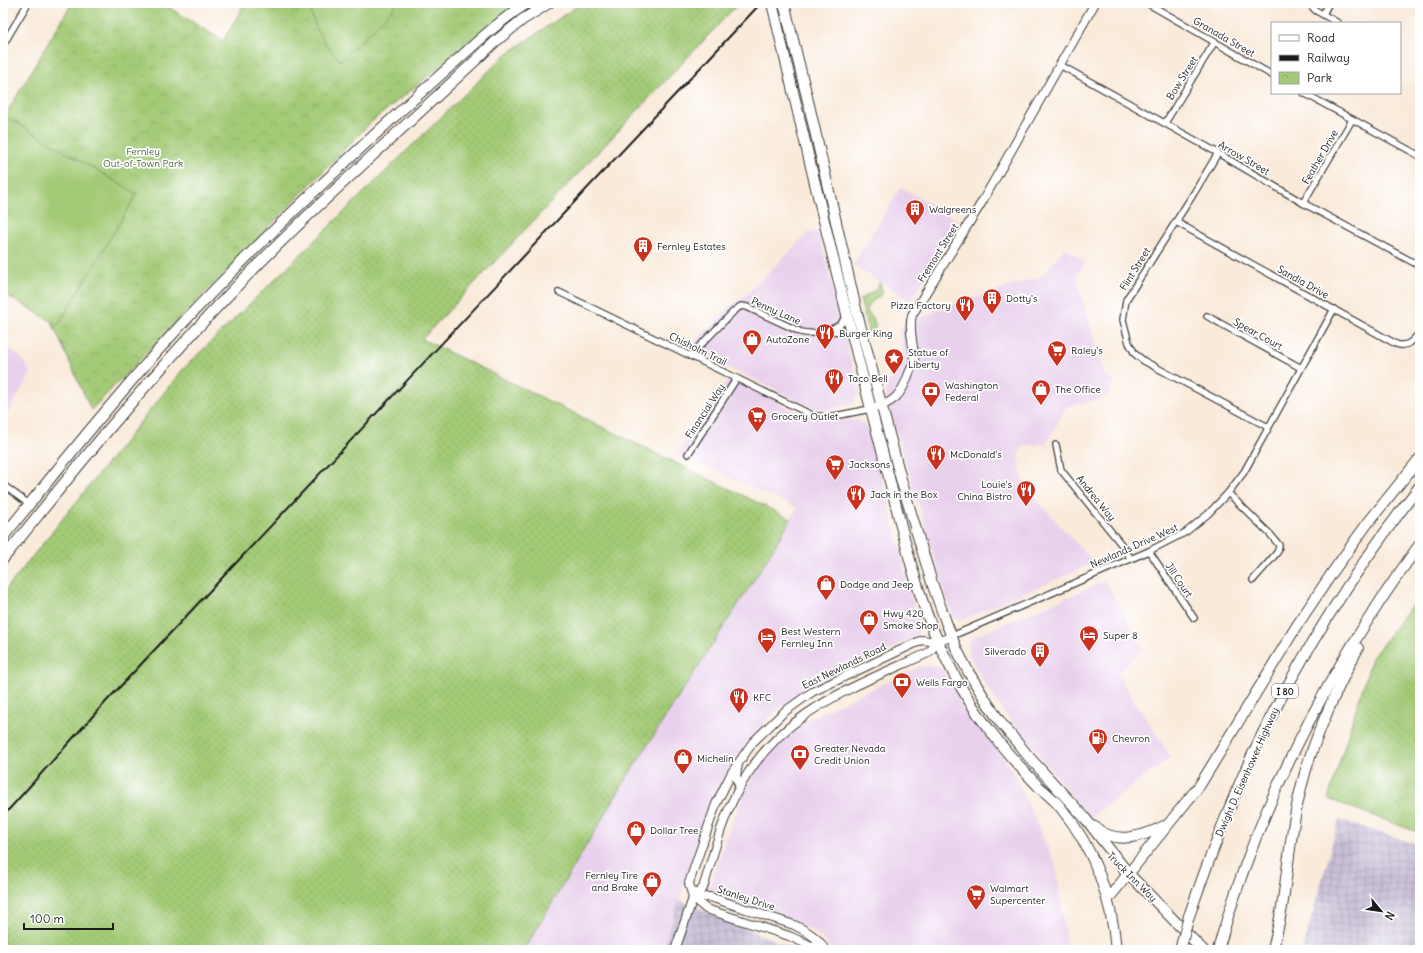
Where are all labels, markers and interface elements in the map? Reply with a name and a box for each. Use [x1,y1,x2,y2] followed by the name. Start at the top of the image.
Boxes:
[1191,14,1258,60] street label: Granada Street
[1271,22,1401,94] legend
[1307,30,1335,45] text: Road
[1307,50,1350,65] text: Railway
[1163,53,1201,102] street label: Bow Street
[1307,70,1332,85] text: Park
[1299,127,1341,187] street label: Feather Drive
[1216,138,1272,178] street label: Arrow Street
[103,145,183,170] park label: Fernley Out-of-Town Park
[904,198,926,226] building icon: Walgreens
[929,203,977,216] place label: Walgreens
[915,221,962,285] street label: Fremont Street
[632,235,654,263] building icon: Fernley Estates
[657,240,726,253] place label: Fernley Estates
[1117,245,1154,293] street label: Flint Street
[1275,263,1331,301] street label: Sandia Drive
[981,287,1003,315] building icon: Dotty's
[1006,292,1038,305] place label: Dotty's
[749,294,803,328] street label: Penny Lane
[954,294,976,322] restaurant icon: Pizza Factory
[890,299,951,312] place label: Pizza Factory
[1231,315,1285,353] street label: Spear Court
[814,322,836,350] restaurant icon: Burger King
[839,327,893,340] place label: Burger King
[741,328,763,356] shop icon: AutoZone
[667,329,729,369] street label: Chisholm Trail
[766,333,809,346] place label: AutoZone
[1046,339,1068,367] supermarket icon: Raley's
[1071,344,1103,357] place label: Raley's
[908,346,949,371] place label: Statue of Liberty
[883,347,905,375] place icon: Statue of Liberty
[823,367,845,395] restaurant icon: Taco Bell
[848,372,888,385] place label: Taco Bell
[1030,378,1052,406] shop icon: The Office
[945,379,998,404] place label: Washington Federal
[920,380,942,408] bank icon: Washington Federal
[682,381,728,441] street label: Financial Way
[1055,383,1101,396] place label: The Office
[746,405,768,433] supermarket icon: Grocery Outlet
[771,410,839,423] place label: Grocery Outlet
[925,443,947,471] restaurant icon: McDonald's
[950,448,1002,461] place label: McDonald's
[824,453,846,481] supermarket icon: Jacksons
[849,458,891,471] place label: Jacksons
[1073,472,1119,524] street label: Andrea Way
[957,478,1012,503] place label: Louie's China Bistro
[1015,479,1037,507] restaurant icon: Louie's China Bistro
[845,483,867,511] restaurant icon: Jack in the Box
[870,488,938,501] place label: Jack in the Box
[1088,521,1180,571] street label: Newlands Drive West
[1163,560,1196,601] street label: Jill Court
[815,573,837,601] shop icon: Dodge and Jeep
[840,578,914,591] place label: Dodge and Jeep
[883,607,939,632] place label: Hwy 420 Smoke Shop
[858,608,880,636] shop icon: Hwy 420 Smoke Shop
[1078,624,1100,652] hotel icon: Super 8
[781,625,841,650] place label: Best Western Fernley Inn
[756,626,778,654] hotel icon: Best Western Fernley Inn
[1103,629,1138,642] place label: Super 8
[800,640,888,692] street label: East Newlands Road
[1029,640,1051,668] building icon: Silverado
[985,645,1026,658] place label: Silverado
[891,671,913,699] bank icon: Wells Fargo
[916,676,968,689] place label: Wells Fargo
[1272,684,1298,698] road number: I 80
[728,686,750,714] restaurant icon: KFC
[753,691,772,704] place label: KFC
[1212,705,1282,839] street label: Dwight D. Eisenhower Highway
[1087,727,1109,755] fuel station icon: Chevron
[1112,732,1150,745] place label: Chevron
[814,742,886,767] place label: Greater Nevada Credit Union
[789,743,811,771] bank icon: Greater Nevada Credit Union
[672,747,694,775] shop icon: Michelin
[697,752,734,765] place label: Michelin
[625,819,647,847] shop icon: Dollar Tree
[650,824,698,837] place label: Dollar Tree
[1104,849,1160,905] street label: Truck Inn Way
[585,869,638,894] place label: Fernley Tire and Brake
[641,870,663,898] shop icon: Fernley Tire and Brake
[990,882,1045,907] place label: Walmart Supercenter
[716,883,776,913] street label: Stanley Drive
[965,883,987,911] supermarket icon: Walmart Supercenter
[1361,891,1401,931] north arrow
[24,905,113,931] scale bar
[1382,909,1398,923] text: N
[30,911,64,926] text: 100 m

